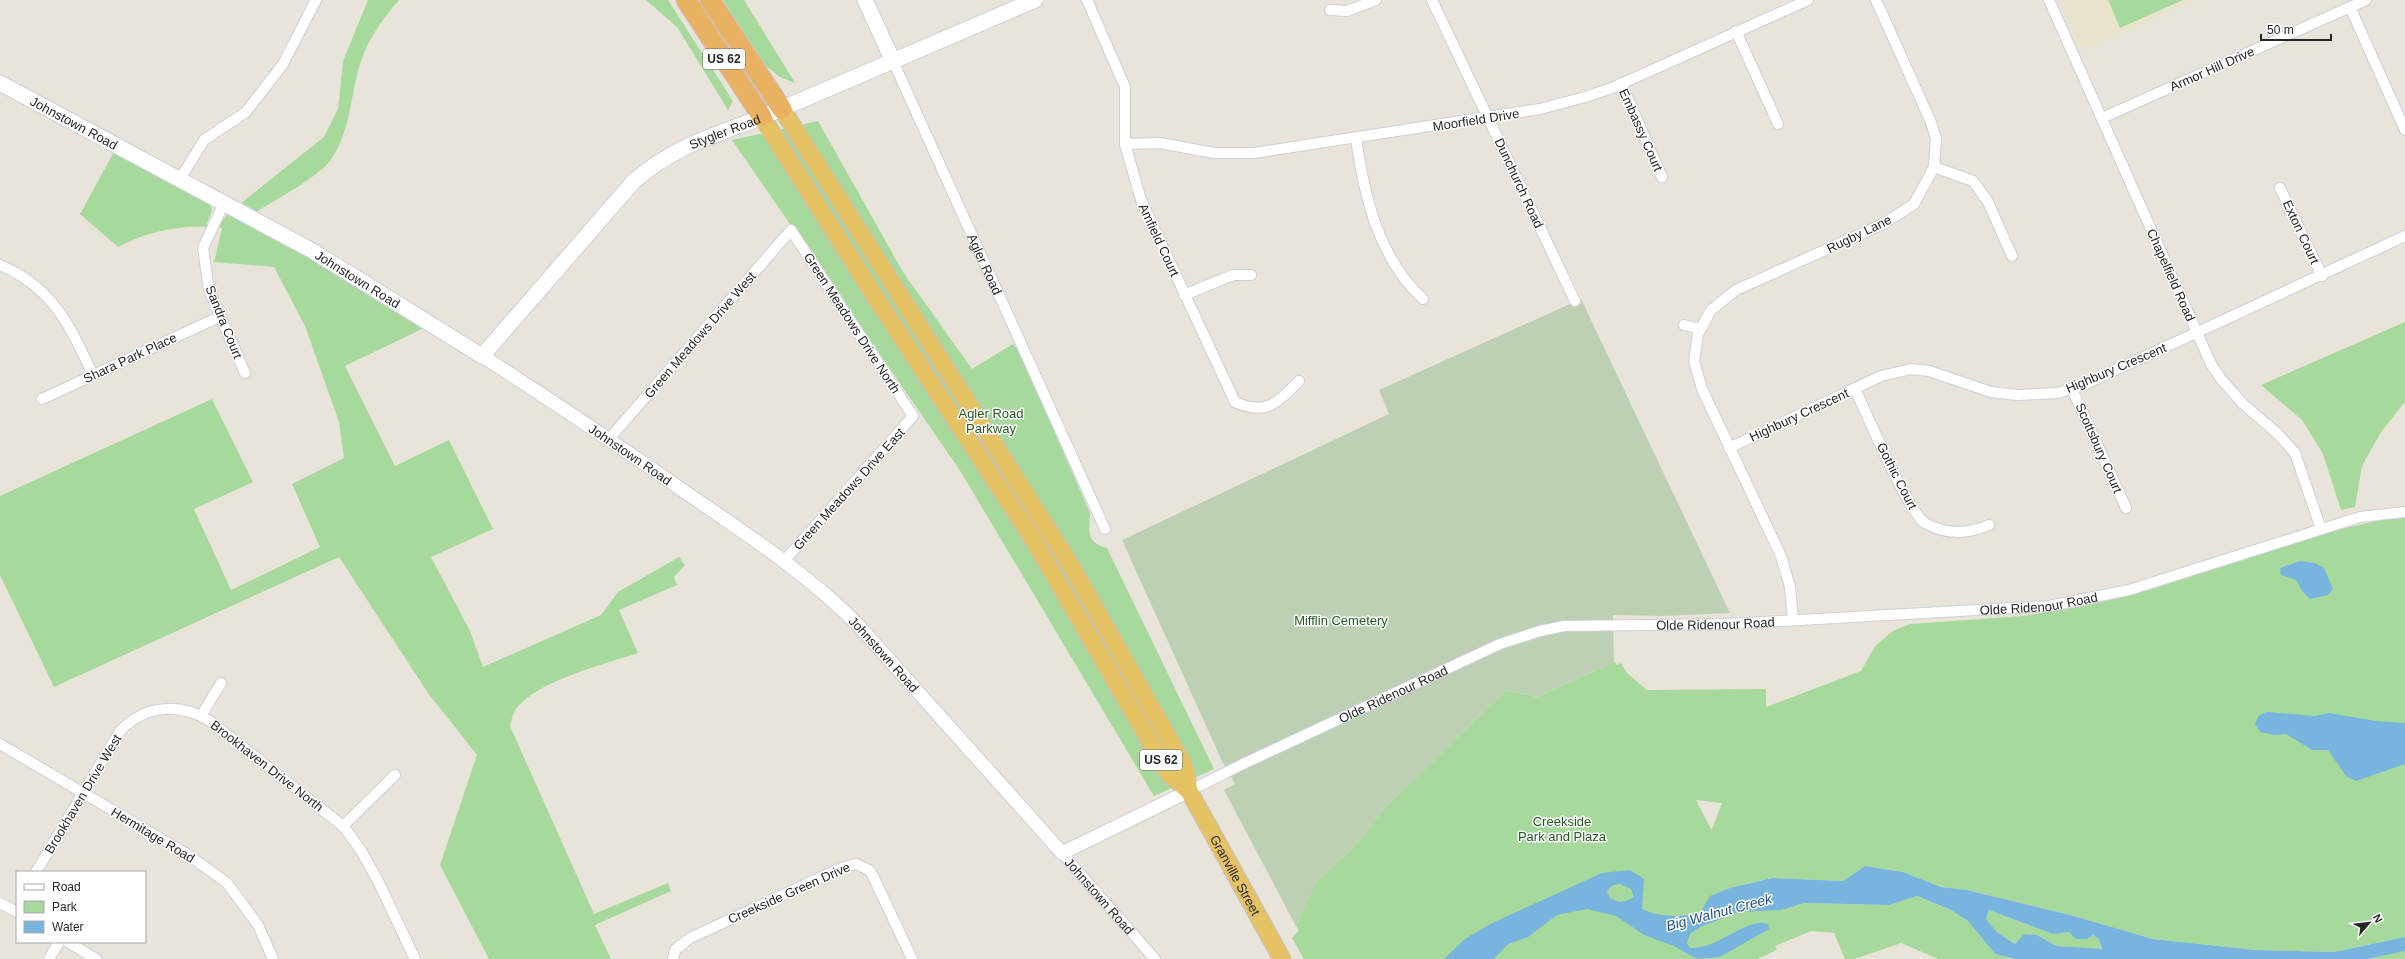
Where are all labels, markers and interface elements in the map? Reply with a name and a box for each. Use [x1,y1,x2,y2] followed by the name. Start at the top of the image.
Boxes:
[2261,16,2331,42] scale bar
[2267,23,2294,37] text: 50 m
[2167,44,2257,94] street label: Armor Hill Drive
[703,49,745,69] road number: US 62
[1616,86,1666,174] street label: Embassy Court
[28,93,120,152] street label: Johnstown Road
[1432,106,1520,134] street label: Moorfield Drive
[687,111,762,152] street label: Stygler Road
[1492,136,1546,230] street label: Dunchurch Road
[2280,198,2322,267] street label: Exton Court
[1136,201,1183,279] street label: Amfield Court
[1824,212,1894,256] street label: Rugby Lane
[2144,226,2198,324] street label: Chapelfield Road
[965,231,1005,297] street label: Agler Road
[313,247,403,311] street label: Johnstown Road
[801,250,903,396] street label: Green Meadows Drive North
[641,269,759,401] street label: Green Meadows Drive West
[203,283,246,361] street label: Sandra Court
[81,330,179,386] street label: Shara Park Place
[2064,340,2169,396] street label: Highbury Crescent
[1747,385,1851,445] street label: Highbury Crescent
[2072,401,2126,496] street label: Scottsbury Court
[958,406,1024,436] park label: Agler Road Parkway
[586,421,675,488] street label: Johnstown Road
[790,425,908,553] street label: Green Meadows Drive East
[1874,440,1920,512] street label: Gothic Court
[1979,589,2099,617] street label: Olde Ridenour Road
[846,613,922,695] street label: Johnstown Road
[1294,613,1388,628] park label: Mifflin Cemetery
[1656,614,1775,632] street label: Olde Ridenour Road
[1336,662,1450,726] street label: Olde Ridenour Road
[208,717,326,815] street label: Brookhaven Drive North
[41,731,125,856] street label: Brookhaven Drive West
[1140,750,1182,770] road number: US 62
[109,804,197,866] street label: Hermitage Road
[1518,814,1607,844] park label: Creekside Park and Plaza
[1207,832,1264,918] street label: Granville Street
[1062,854,1137,937] street label: Johnstown Road
[726,859,852,927] street label: Creekside Green Drive
[16,871,146,943] legend
[52,880,81,894] text: Road
[1664,890,1775,934] water label: Big Walnut Creek
[52,900,78,914] text: Park
[2349,903,2389,943] north arrow
[2371,912,2385,925] text: N
[52,920,84,934] text: Water

